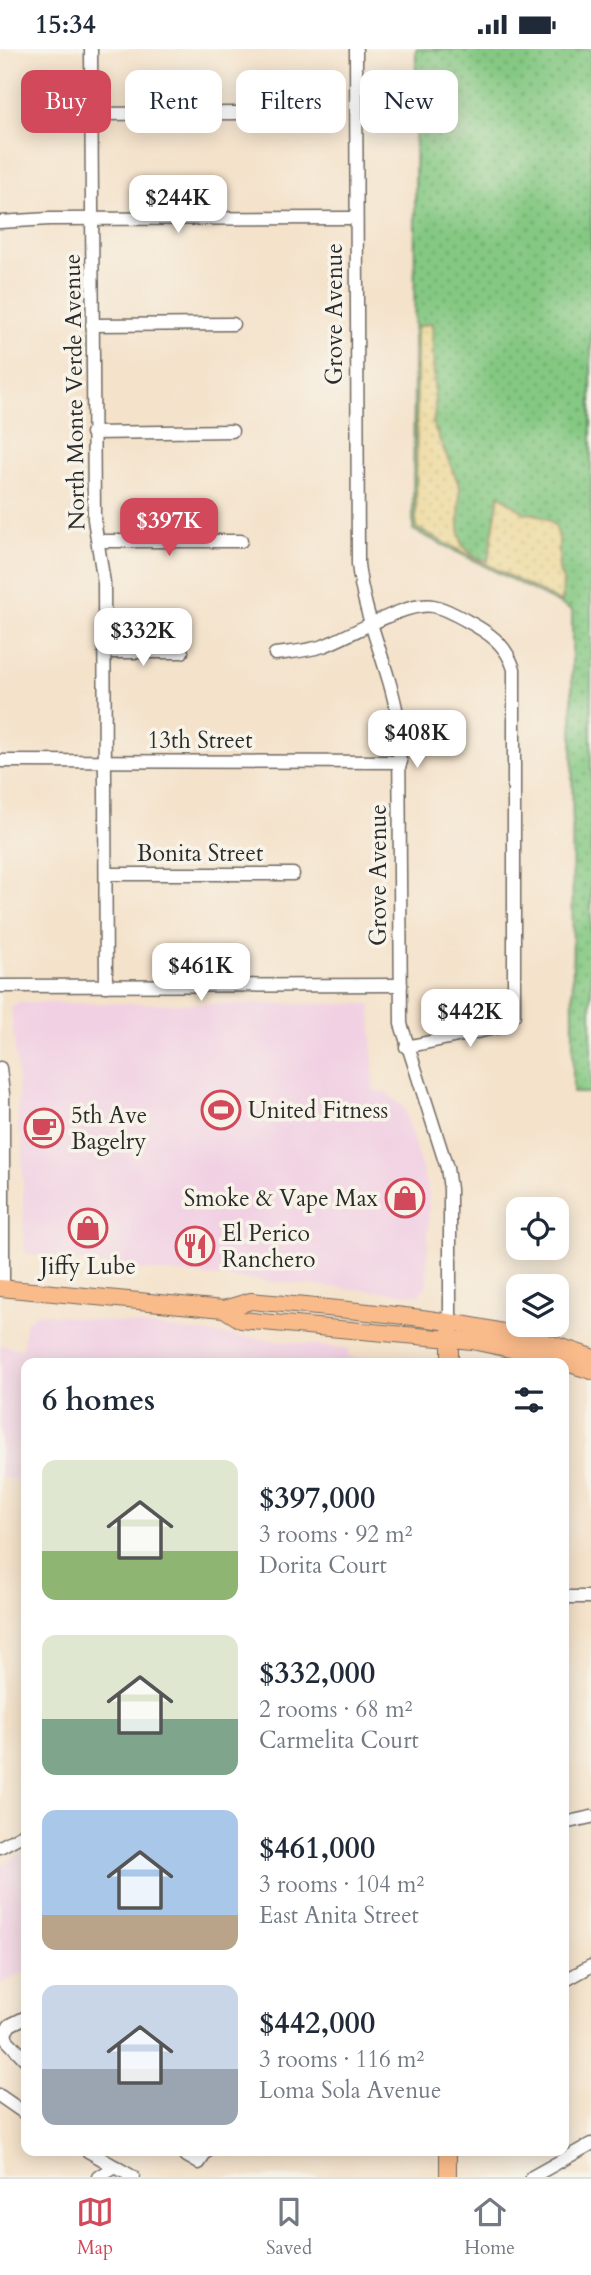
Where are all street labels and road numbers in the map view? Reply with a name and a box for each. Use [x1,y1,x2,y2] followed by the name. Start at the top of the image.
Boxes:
[319,243,350,385] street label: Grove Avenue
[57,253,92,531] street label: North Monte Verde Avenue
[148,725,252,756] street label: 13th Street
[363,804,394,946] street label: Grove Avenue
[137,838,263,869] street label: Bonita Street

